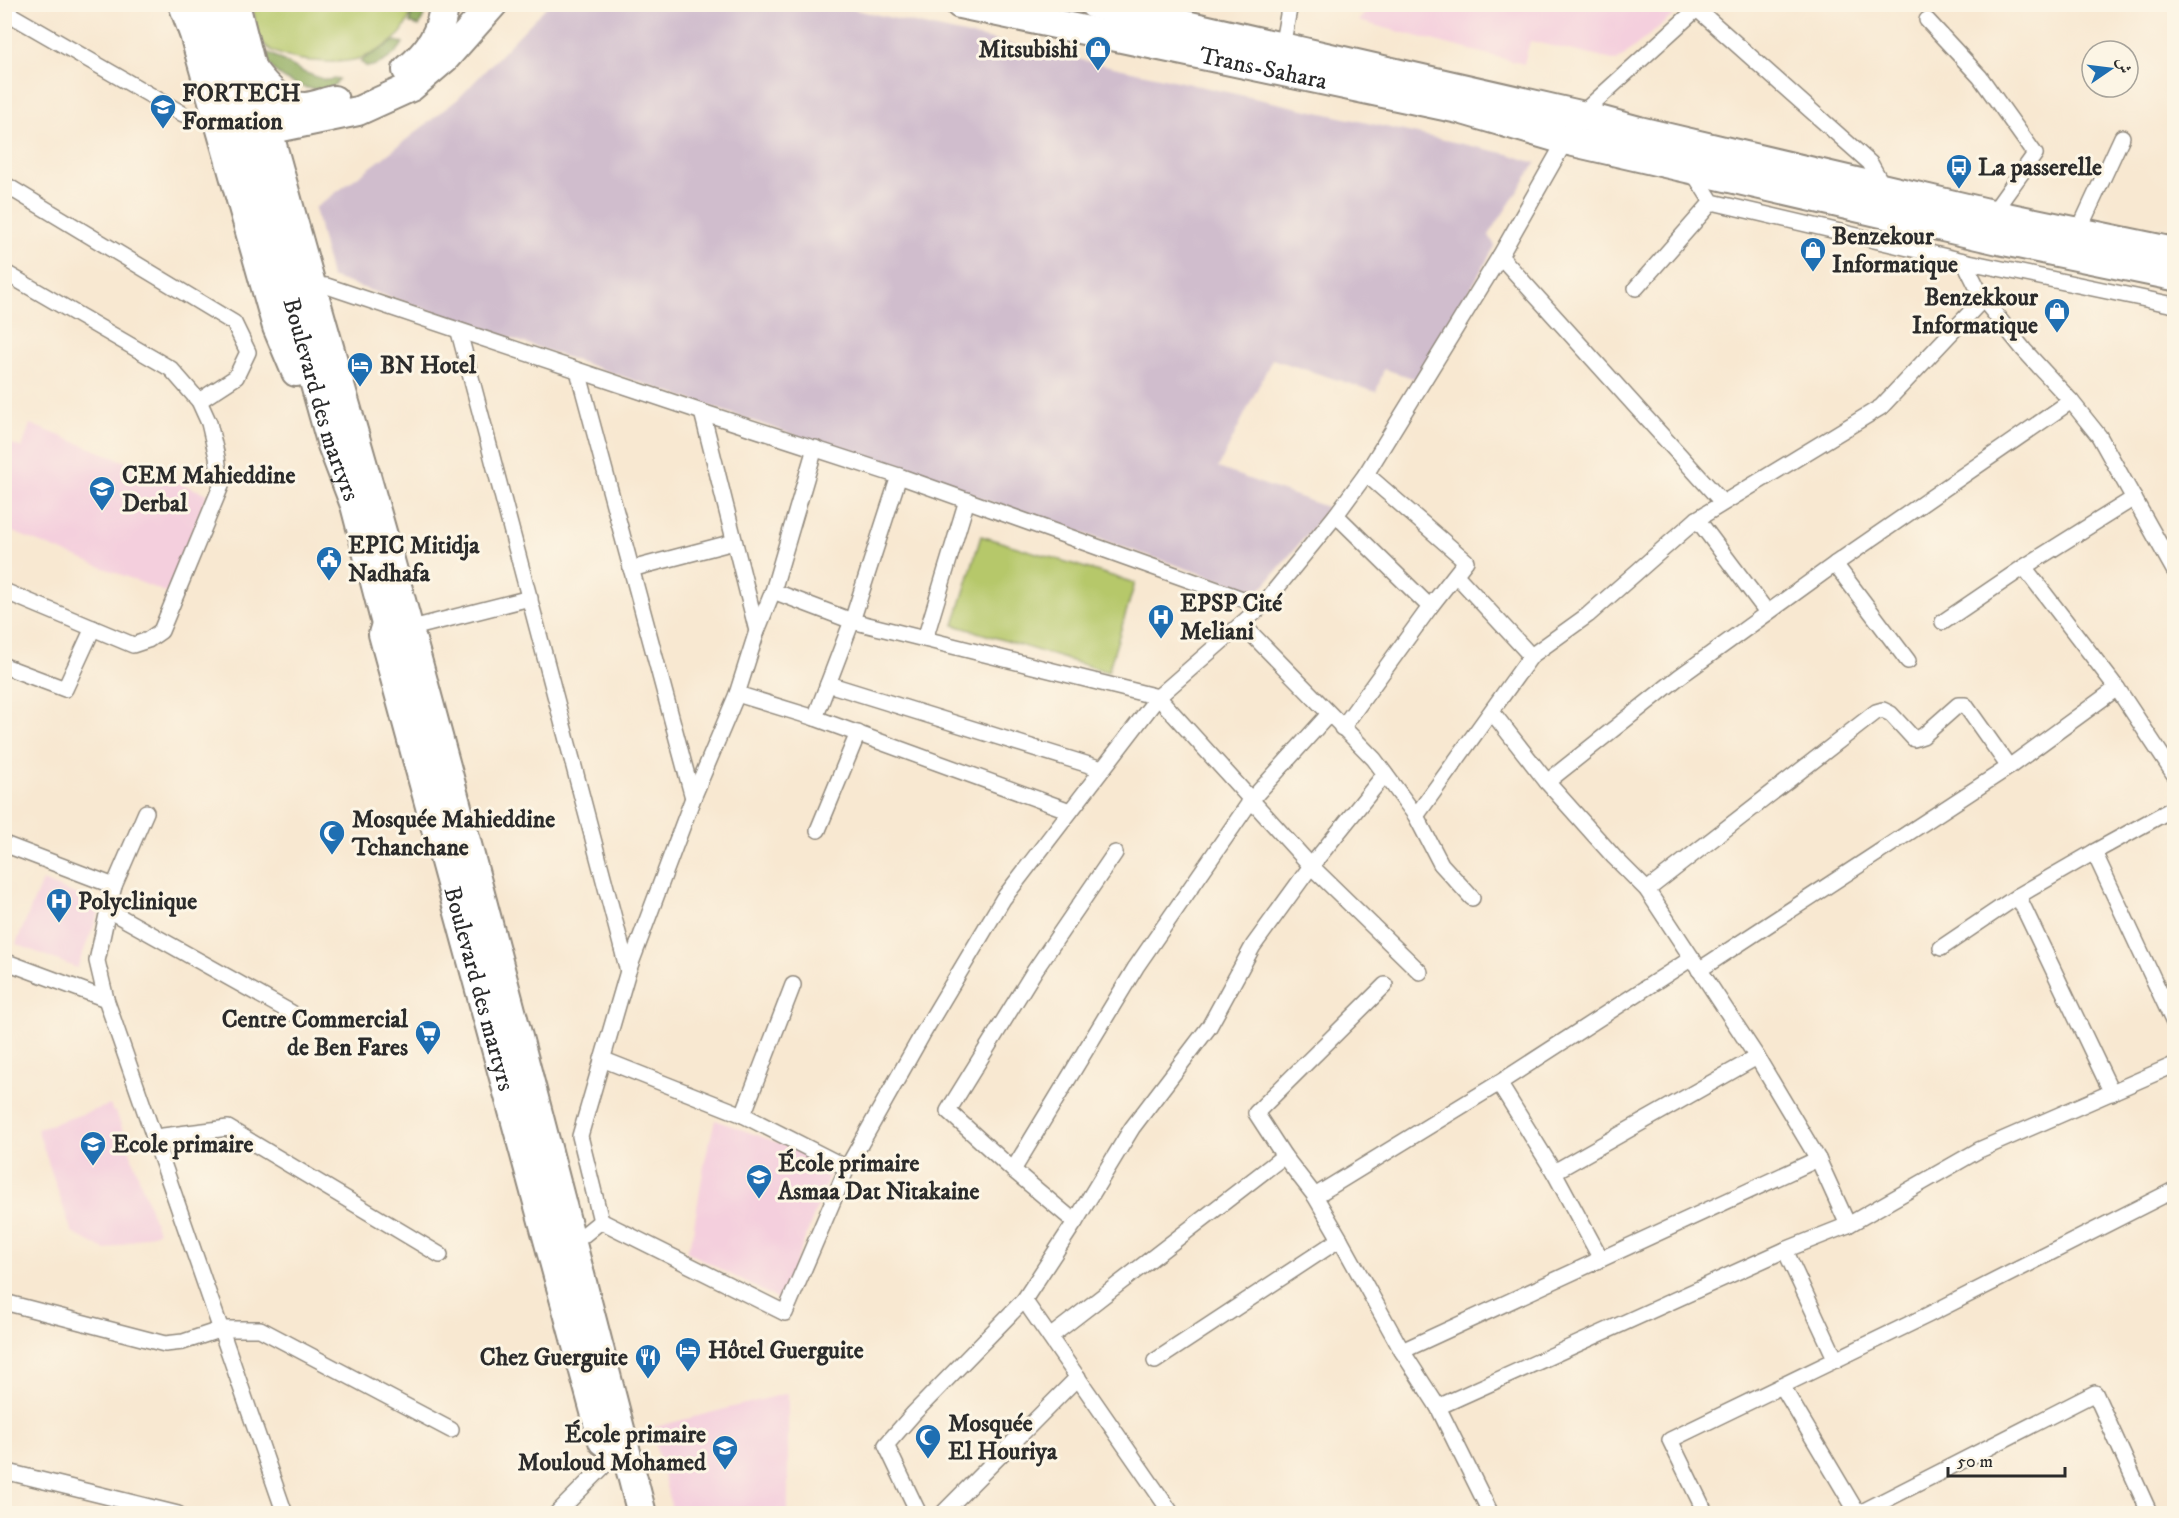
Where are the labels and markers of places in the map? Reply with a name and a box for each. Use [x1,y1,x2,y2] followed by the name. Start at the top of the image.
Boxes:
[1083,34,1113,72] shop icon: Mitsubishi
[978,35,1078,65] place label: Mitsubishi
[182,79,301,137] place label: FORTECH Formation
[148,92,178,130] school or university icon: FORTECH Formation
[1944,152,1974,190] bus stop icon: La passerelle
[1978,153,2102,183] place label: La passerelle
[1832,222,1958,280] place label: Benzekour Informatique
[1798,235,1828,273] shop icon: Benzekour Informatique
[1912,283,2039,341] place label: Benzekkour Informatique
[2042,296,2072,334] shop icon: Benzekkour Informatique
[345,350,375,388] hotel icon: BN Hotel
[380,351,477,381] place label: BN Hotel
[122,461,295,519] place label: CEM Mahieddine Derbal
[87,474,117,512] school or university icon: CEM Mahieddine Derbal
[348,531,480,589] place label: EPIC Mitidja Nadhafa
[314,544,344,582] public building icon: EPIC Mitidja Nadhafa
[1180,589,1283,647] place label: EPSP Cité Meliani
[1146,602,1176,640] hospital icon: EPSP Cité Meliani
[351,805,555,863] place label: Mosquée Mahieddine Tchanchane
[317,818,347,856] mosque icon: Mosquée Mahieddine Tchanchane
[44,886,74,924] hospital icon: Polyclinique
[78,887,197,917] place label: Polyclinique
[222,1005,409,1063] place label: Centre Commercial de Ben Fares
[413,1018,443,1056] supermarket icon: Centre Commercial de Ben Fares
[78,1129,108,1167] school or university icon: Ecole primaire
[112,1130,254,1160] place label: Ecole primaire
[777,1148,980,1207] place label: École primaire Asmaa Dat Nitakaine
[744,1162,774,1200] school or university icon: École primaire Asmaa Dat Nitakaine
[673,1335,703,1373] hotel icon: Hôtel Guerguite
[708,1336,864,1366] place label: Hôtel Guerguite
[633,1342,663,1380] restaurant icon: Chez Guerguite
[480,1343,628,1373] place label: Chez Guerguite
[948,1409,1058,1467] place label: Mosquée El Houriya
[518,1419,707,1478] place label: École primaire Mouloud Mohamed
[913,1422,943,1460] mosque icon: Mosquée El Houriya
[710,1433,740,1471] school or university icon: École primaire Mouloud Mohamed

